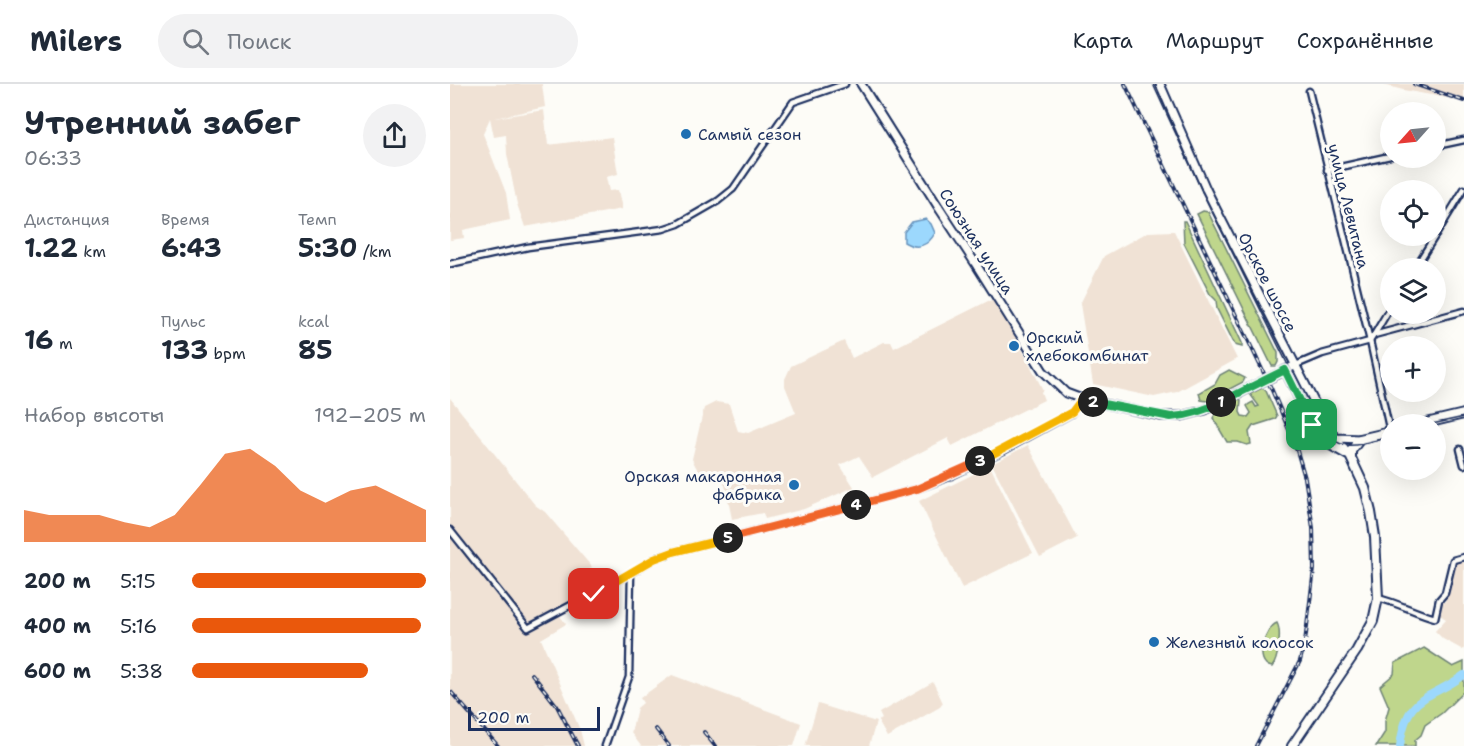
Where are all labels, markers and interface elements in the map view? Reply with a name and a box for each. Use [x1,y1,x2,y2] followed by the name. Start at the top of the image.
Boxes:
[158,14,578,68] search box
[30,22,122,60] text: Milers
[179,25,212,58] icon: search
[227,27,292,56] text: Поиск
[1073,27,1133,55] text: Карта
[1166,27,1264,55] text: Маршрут
[1297,27,1434,55] text: Сохранённые
[24,100,301,145] text: Утренний забег
[1380,102,1446,168] north arrow
[1380,102,1446,480] map controls
[363,104,426,167] button: share
[698,124,801,145] place label: Самый сезон
[679,127,693,141] marker: Самый сезон
[1323,141,1374,271] street label: улица Левитана
[24,145,82,171] text: 06:33
[1380,180,1446,246] button: locate
[935,184,1019,298] street label: Союзная улица
[24,209,110,230] text: Дистанция
[161,209,210,230] text: Время
[298,209,337,230] text: Темп
[1233,229,1302,336] street label: Орское шоссе
[24,230,78,265] text: 1.22
[161,230,222,265] text: 6:43
[298,230,357,265] text: 5:30
[78,241,106,262] text: km
[357,241,392,262] text: /km
[1380,258,1446,324] button: layers
[161,311,206,332] text: Пульс
[298,311,329,332] text: kcal
[24,322,53,357] text: 16
[1026,327,1149,366] place label: Орский хлебокомбинат
[161,332,208,367] text: 133
[298,332,332,367] text: 85
[53,333,73,354] text: m
[1380,336,1446,402] button: +
[1007,339,1021,353] marker: Орский хлебокомбинат
[208,343,246,364] text: bpm
[1078,387,1108,417] pin: 2
[1206,387,1236,417] pin: 1
[1087,391,1099,412] text: 2
[1217,391,1225,412] text: 1
[1286,399,1337,450] pin
[24,402,164,428] text: Набор высоты
[314,402,426,428] text: 192–205 m
[1295,408,1328,441] icon: arrive
[1380,414,1446,480] button: −
[965,446,995,476] pin: 3
[974,450,986,471] text: 3
[624,466,782,505] place label: Орская макаронная фабрика
[787,478,801,492] marker: Орская макаронная фабрика
[841,490,871,520] pin: 4
[850,494,862,515] text: 4
[713,523,743,553] pin: 5
[723,527,733,548] text: 5
[24,568,91,594] text: 200 m
[120,568,156,594] text: 5:15
[568,568,619,619] pin
[577,577,610,610] icon: check
[24,613,91,639] text: 400 m
[120,613,157,639] text: 5:16
[1166,632,1314,653] place label: Железный колосок
[1147,635,1161,649] marker: Железный колосок
[24,658,91,684] text: 600 m
[120,658,163,684] text: 5:38
[468,704,600,732] scale bar
[477,707,529,728] text: 200 m

